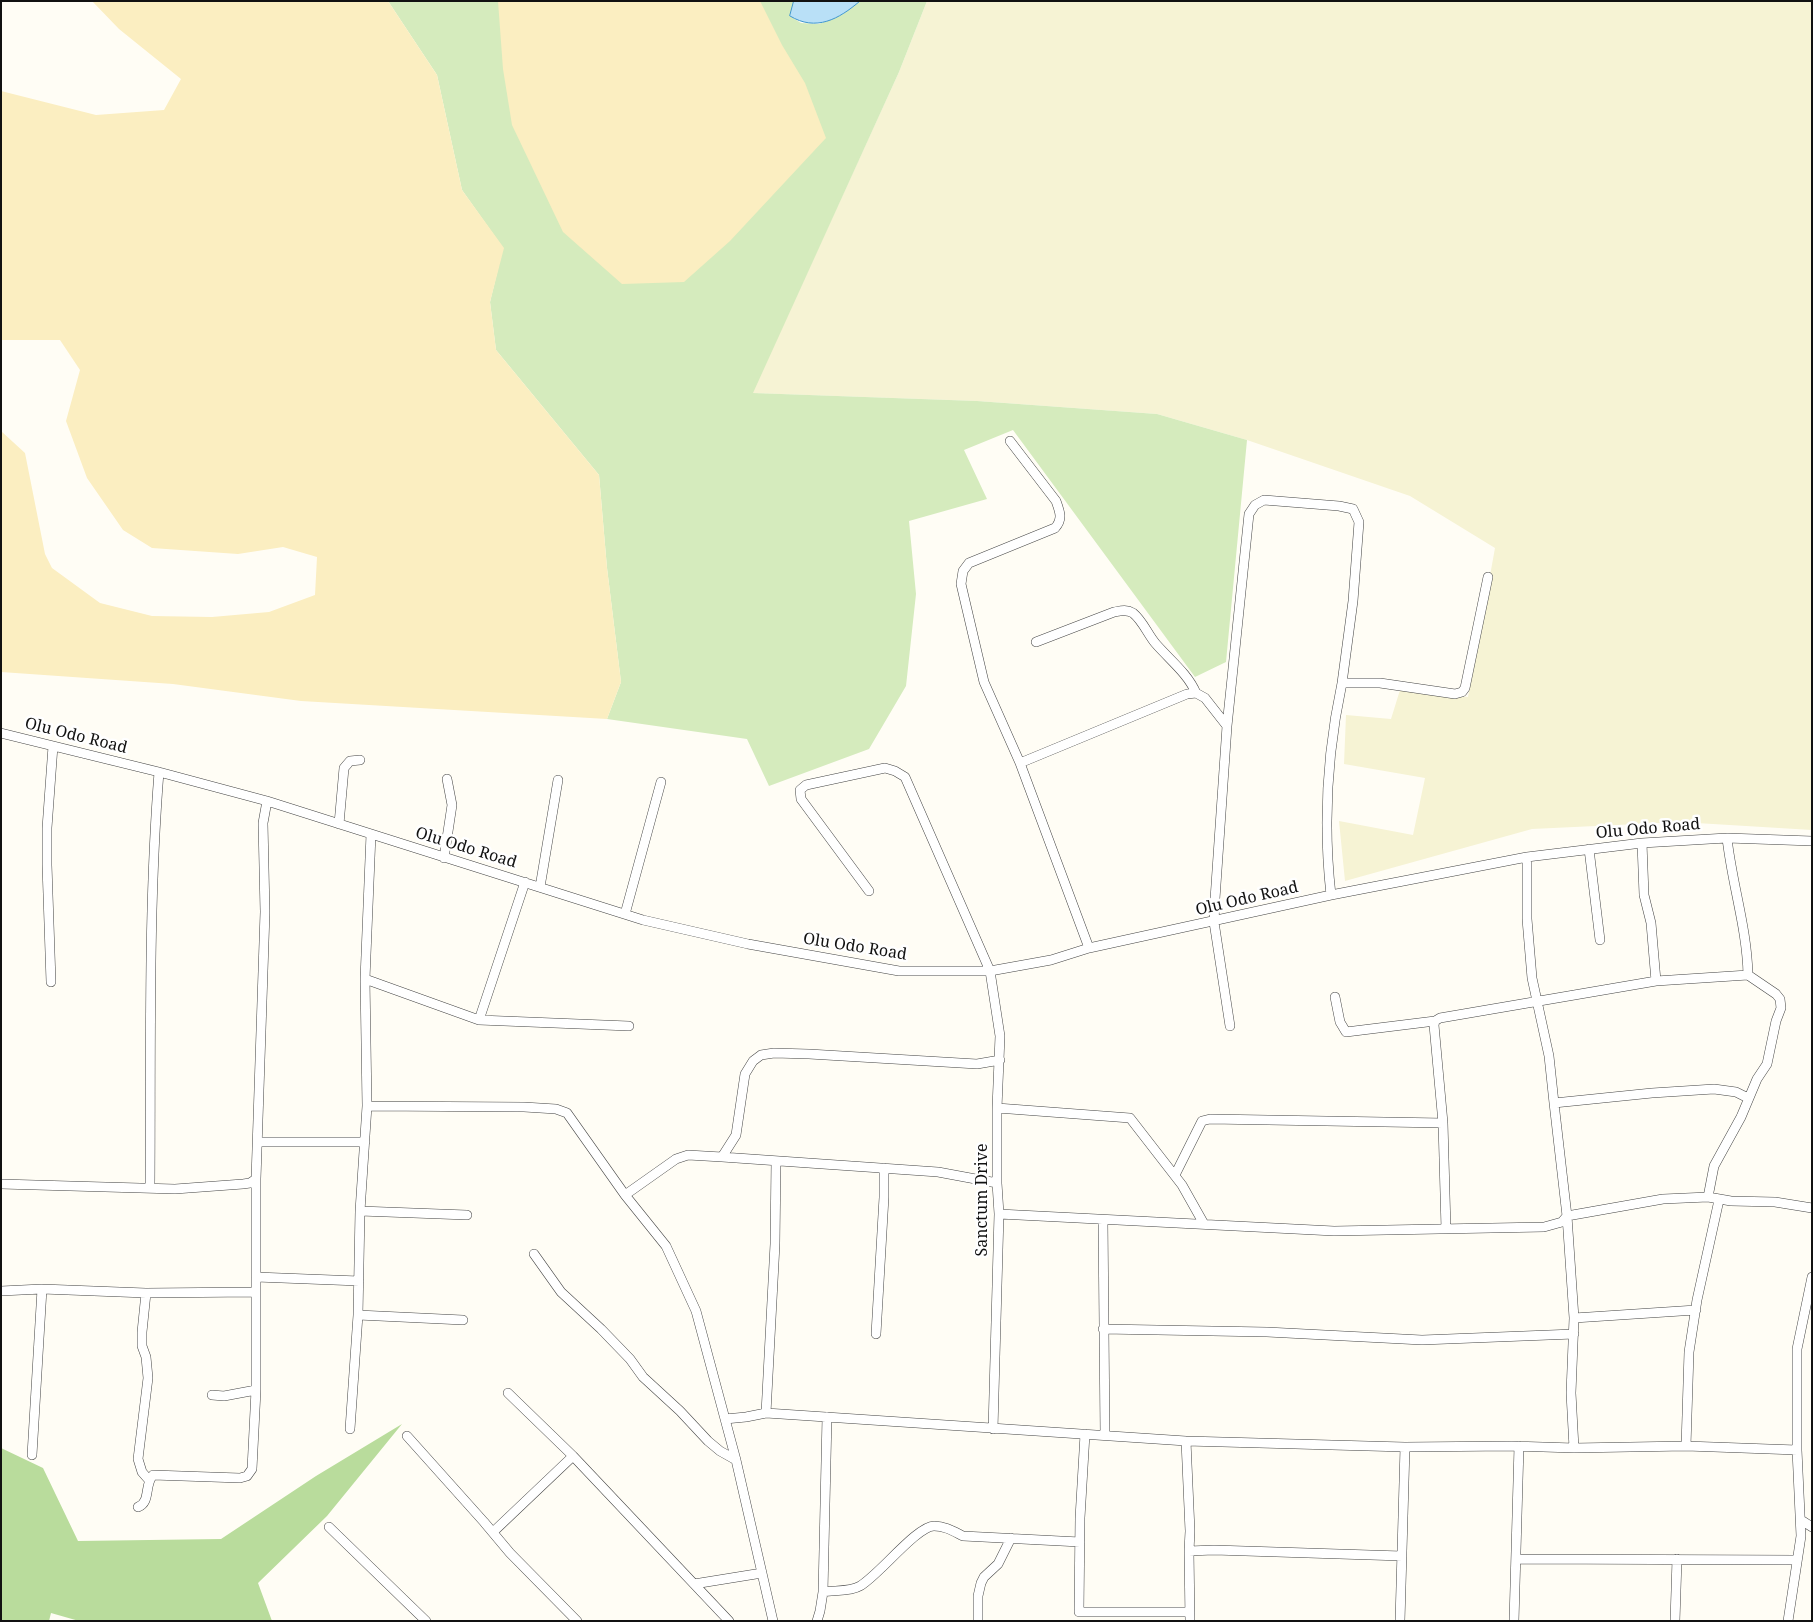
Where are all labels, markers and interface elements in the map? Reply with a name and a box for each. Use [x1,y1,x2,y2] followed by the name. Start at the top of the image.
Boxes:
[23,714,129,758] street label: Olu Odo Road
[1595,815,1701,843] street label: Olu Odo Road
[413,823,519,873] street label: Olu Odo Road
[1194,878,1300,920] street label: Olu Odo Road
[802,929,908,965] street label: Olu Odo Road
[972,1143,992,1257] street label: Sanctum Drive

